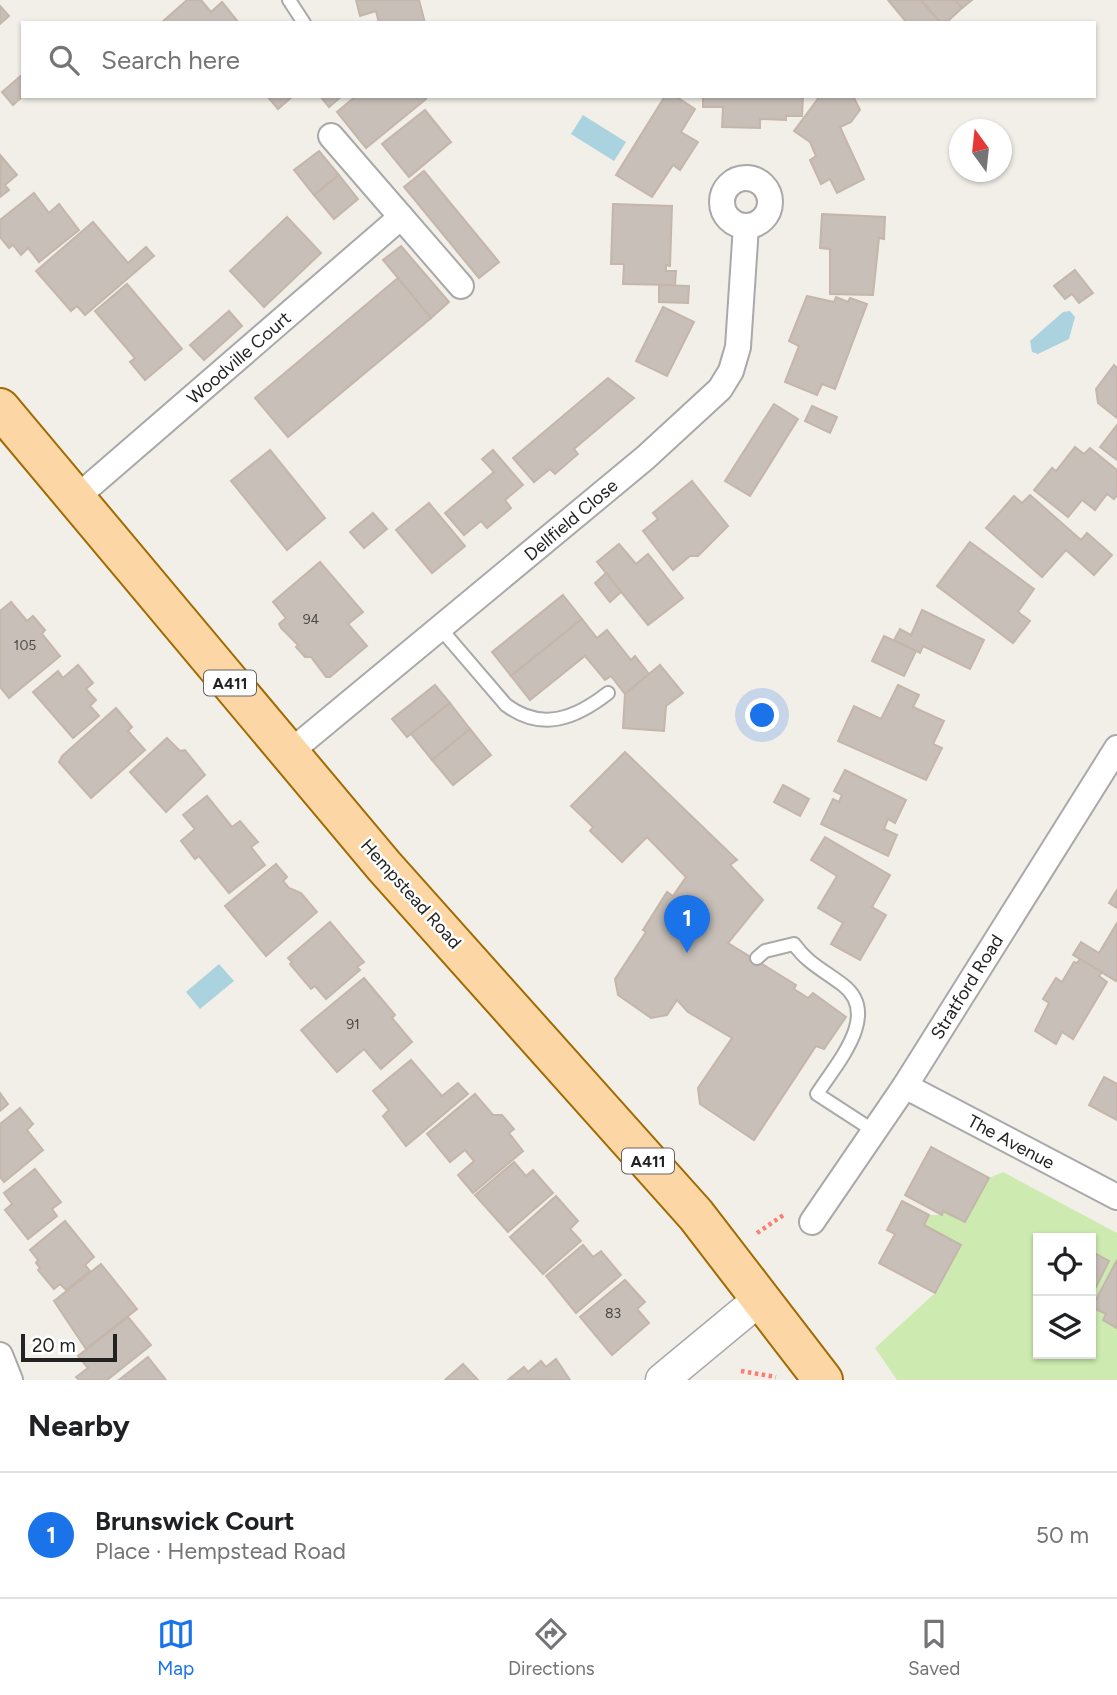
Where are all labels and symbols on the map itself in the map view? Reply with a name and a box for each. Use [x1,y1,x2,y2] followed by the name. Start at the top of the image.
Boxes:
[949,119,1012,182] north arrow
[183,307,295,409] street label: Woodville Court
[520,474,622,565] street label: Dellfield Close
[303,611,320,628] house number: 94
[14,637,36,654] house number: 105
[204,670,256,696] road number: A411
[745,698,779,732] your location
[356,835,466,953] street label: Hempstead Road
[664,895,710,953] pin: 1
[926,931,1008,1043] street label: Stratford Road
[346,1016,360,1033] house number: 91
[964,1110,1058,1174] street label: The Avenue
[622,1148,674,1174] road number: A411
[605,1305,621,1322] house number: 83
[21,1331,117,1363] scale bar

